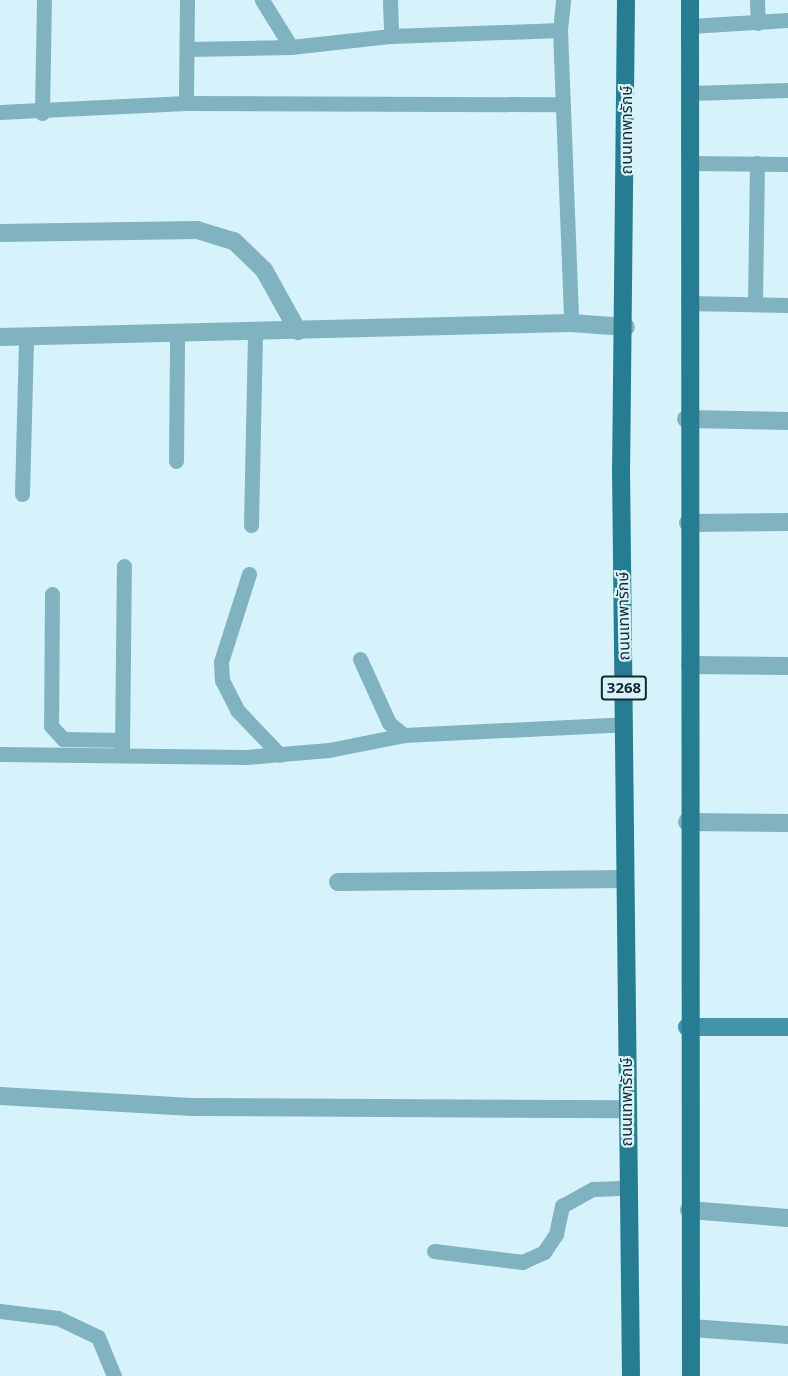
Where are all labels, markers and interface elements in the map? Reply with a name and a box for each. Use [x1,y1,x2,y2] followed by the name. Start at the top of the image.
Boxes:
[616,86,636,174] street label: ถนนเทพารักษ์
[613,571,633,661] street label: ถนนเทพารักษ์
[600,676,648,700] road number: 3268
[616,1058,636,1146] street label: ถนนเทพารักษ์

